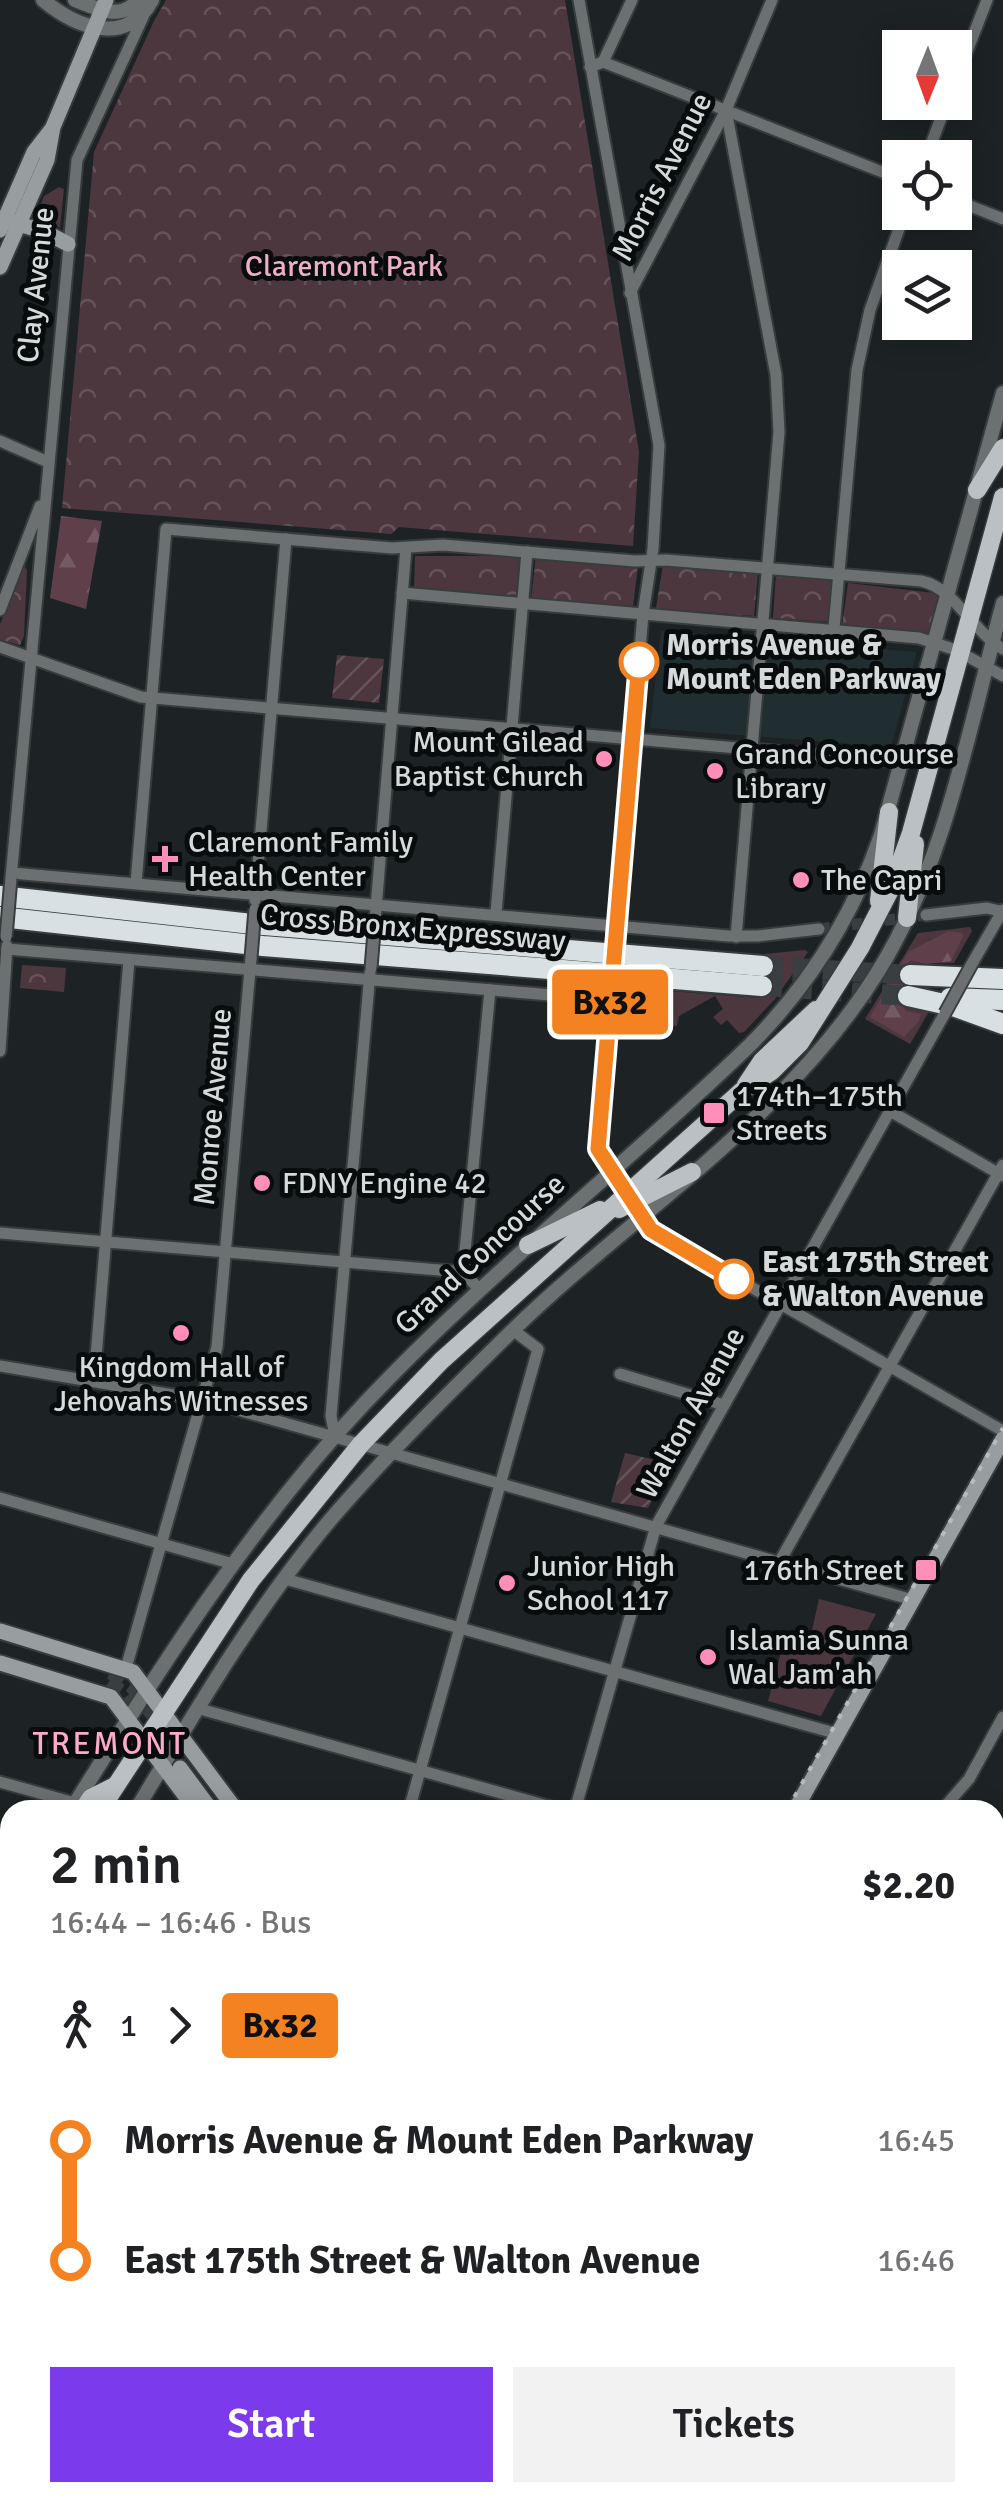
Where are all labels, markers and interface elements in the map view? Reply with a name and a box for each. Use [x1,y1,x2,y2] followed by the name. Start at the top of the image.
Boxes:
[882,30,972,120] north arrow
[882,30,972,340] map controls
[604,87,720,267] street label: Morris Avenue
[882,140,972,230] button: locate
[9,205,63,365] street label: Clay Avenue
[245,248,443,285] park label: Claremont Park
[882,250,972,340] button: layers
[666,627,941,698] place label: Morris Avenue & Mount Eden Parkway
[620,643,658,681] marker: Morris Avenue & Mount Eden Parkway
[394,724,584,795] place label: Mount Gilead Baptist Church
[735,736,954,807] place label: Grand Concourse Library
[593,748,615,770] marker: Mount Gilead Baptist Church
[704,760,726,782] marker: Grand Concourse Library
[188,824,413,895] place label: Claremont Family Health Center
[152,846,178,872] marker: Claremont Family Health Center
[821,862,942,899] place label: The Capri
[790,869,812,891] marker: The Capri
[259,896,567,960] street label: Cross Bronx Expressway
[540,970,680,1034] line badge: Bx32
[572,981,648,1024] text: Bx32
[186,1007,240,1207] street label: Monroe Avenue
[736,1078,903,1149] place label: 174th–175th Streets
[701,1100,727,1126] marker: 174th–175th Streets
[282,1165,487,1202] place label: FDNY Engine 42
[387,1166,573,1342] street label: Grand Concourse
[251,1172,273,1194] marker: FDNY Engine 42
[762,1244,989,1315] place label: East 175th Street & Walton Avenue
[715,1260,753,1298] marker: East 175th Street & Walton Avenue
[629,1321,753,1505] street label: Walton Avenue
[170,1322,192,1344] marker: Kingdom Hall of Jehovahs Witnesses
[54,1349,308,1420] place label: Kingdom Hall of Jehovahs Witnesses
[527,1548,675,1619] place label: Junior High School 117
[744,1552,904,1589] place label: 176th Street
[913,1557,939,1583] marker: 176th Street
[496,1572,518,1594] marker: Junior High School 117
[728,1622,909,1693] place label: Islamia Sunna Wal Jam'ah
[697,1646,719,1668] marker: Islamia Sunna Wal Jam'ah
[33,1724,187,1763] district label: TREMONT
[50,1831,182,1899] text: 2 min
[862,1862,955,1909] text: $2.20
[50,1903,311,1942] text: 16:44 – 16:46 · Bus
[50,1998,105,2053] icon: walk
[152,1998,207,2053] icon: forward
[242,2004,318,2047] text: Bx32
[120,2006,137,2045] text: 1
[124,2117,753,2164] text: Morris Avenue & Mount Eden Parkway
[877,2121,955,2160] text: 16:45
[124,2237,700,2284] text: East 175th Street & Walton Avenue
[877,2241,955,2280] text: 16:46
[50,2367,493,2482] button: Start
[513,2367,955,2482] button: Tickets

